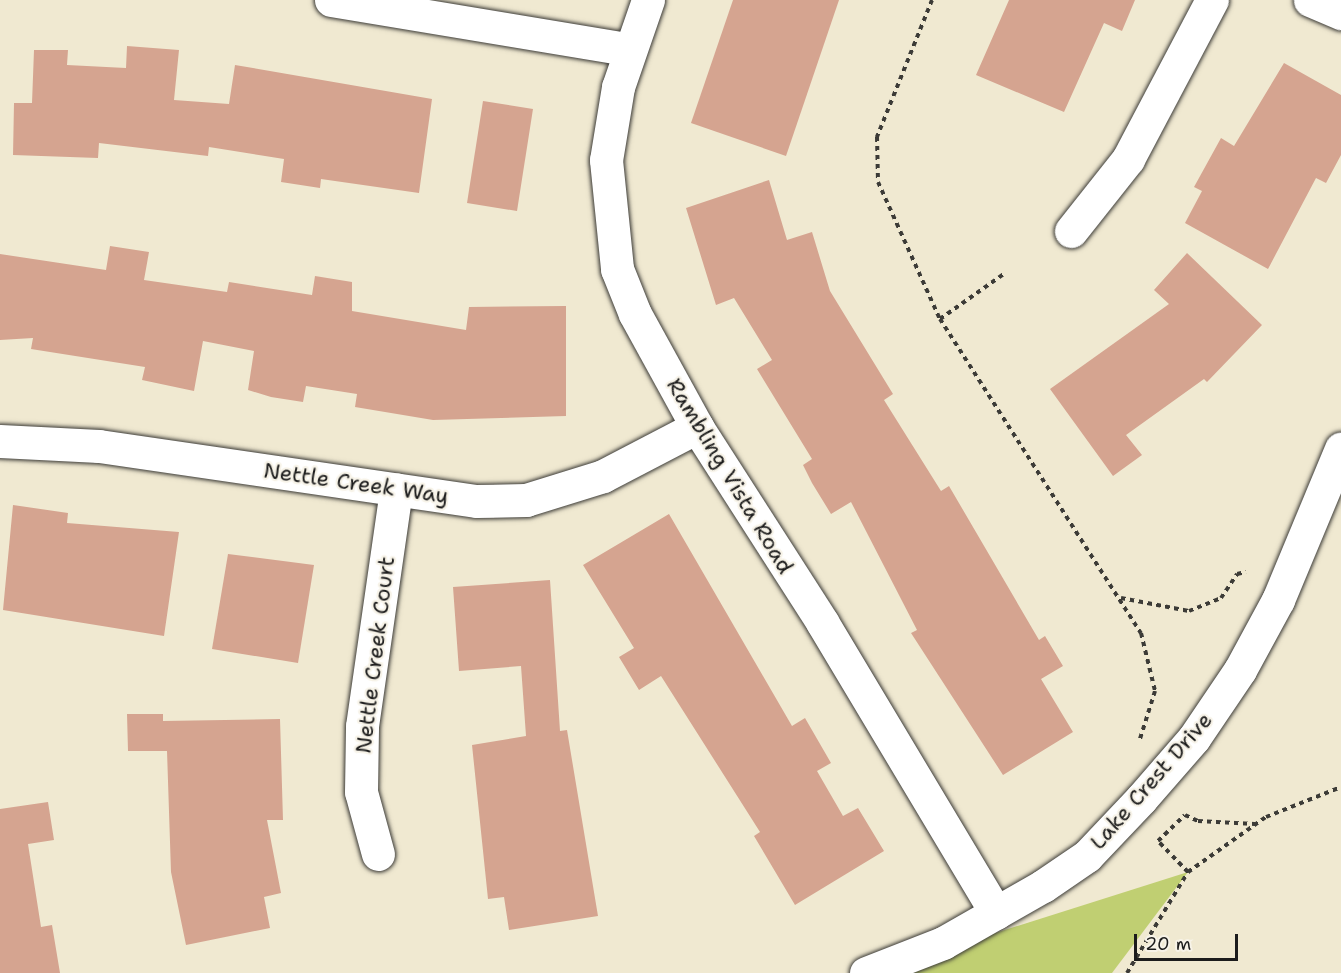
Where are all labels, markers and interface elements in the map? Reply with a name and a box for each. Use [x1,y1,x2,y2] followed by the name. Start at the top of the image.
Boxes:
[661,373,799,579] street label: Rambling Vista Road
[262,457,450,509] street label: Nettle Creek Way
[350,555,400,755] street label: Nettle Creek Court
[1084,707,1218,855] street label: Lake Crest Drive
[1137,922,1240,960] scale bar
[1145,932,1191,956] text: 20 m

